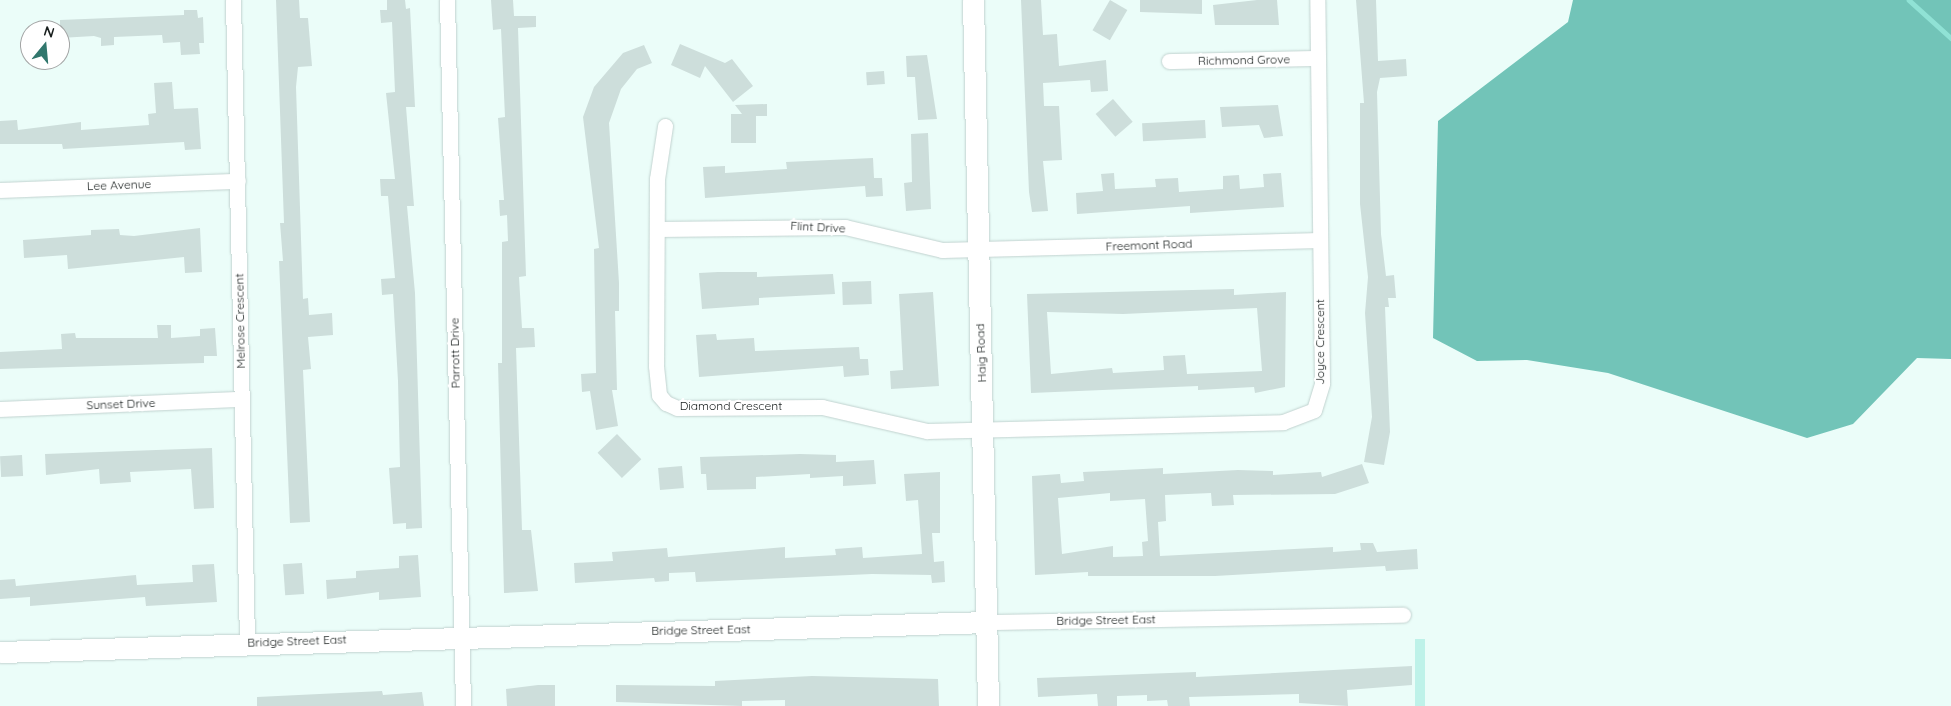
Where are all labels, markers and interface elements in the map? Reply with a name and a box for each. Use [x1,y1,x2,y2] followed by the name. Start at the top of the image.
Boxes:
[20,20,70,70] north arrow
[42,21,57,42] text: N
[1198,52,1290,68] street label: Richmond Grove
[87,177,151,193] street label: Lee Avenue
[790,218,846,236] street label: Flint Drive
[1105,236,1193,254] street label: Freemont Road
[232,273,248,369] street label: Melrose Crescent
[1313,299,1327,385] street label: Joyce Crescent
[447,317,463,389] street label: Parrott Drive
[973,323,989,383] street label: Haig Road
[86,396,156,412] street label: Sunset Drive
[680,399,782,413] street label: Diamond Crescent
[1056,612,1156,628] street label: Bridge Street East
[651,622,751,638] street label: Bridge Street East
[247,632,347,650] street label: Bridge Street East

